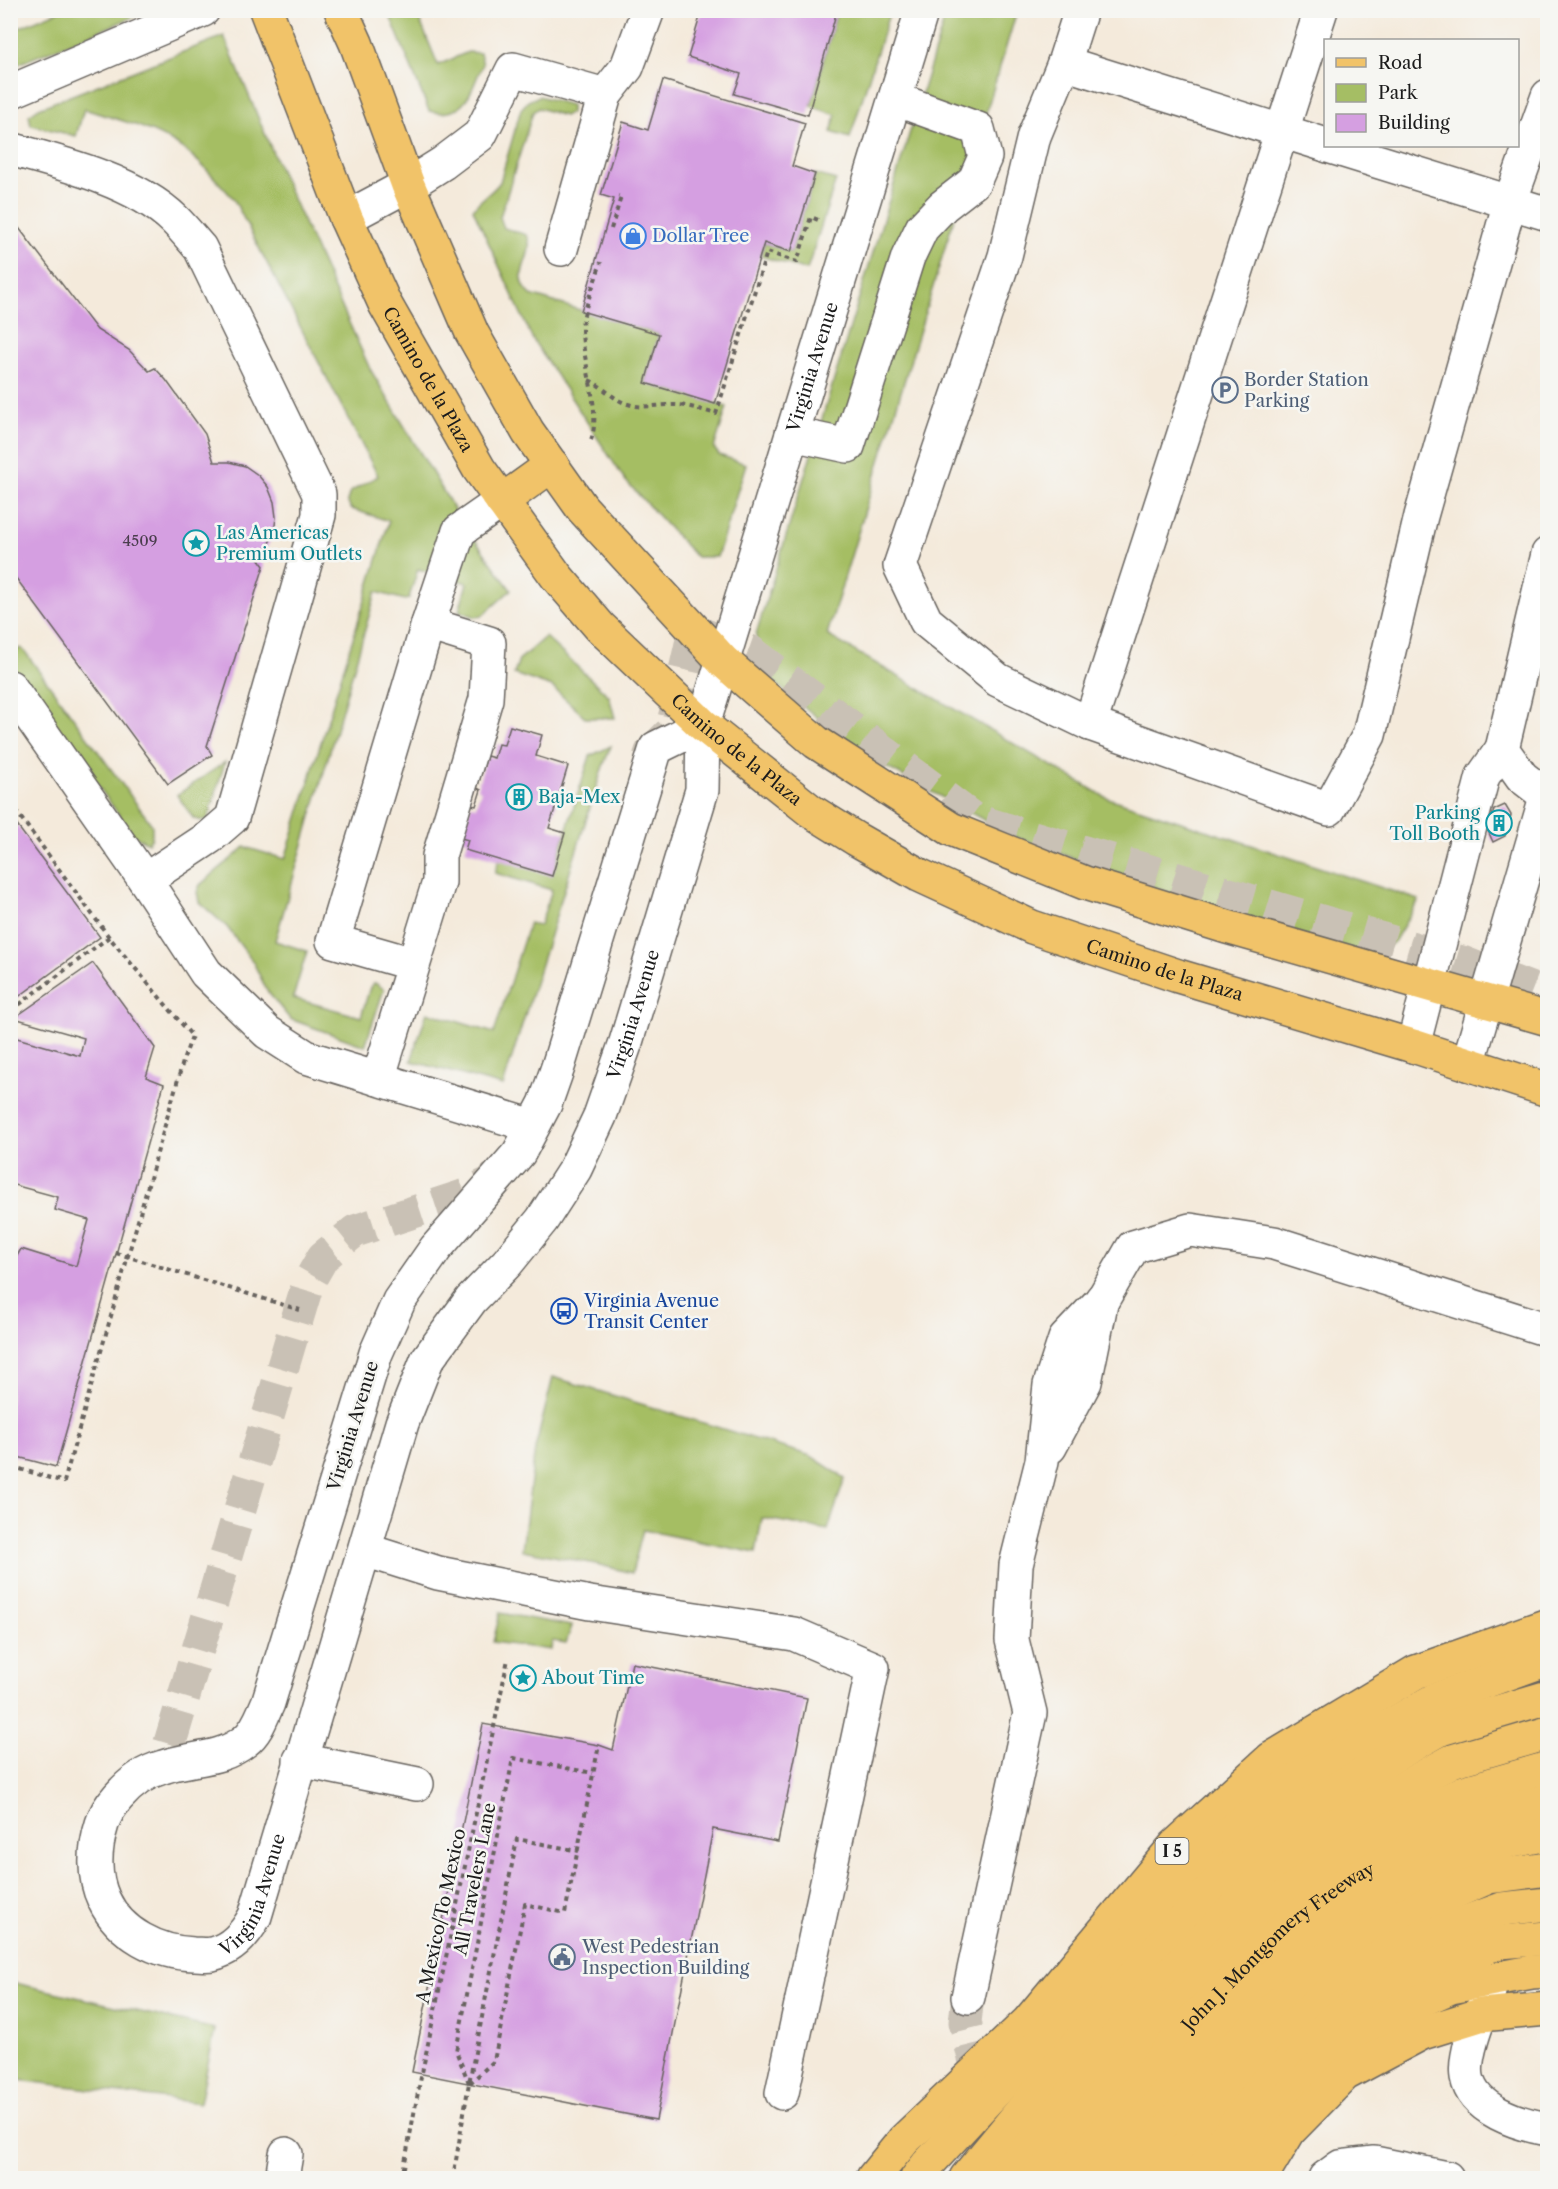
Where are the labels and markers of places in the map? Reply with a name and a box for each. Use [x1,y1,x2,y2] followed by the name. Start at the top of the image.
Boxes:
[618,221,648,251] shop icon: Dollar Tree
[652,225,749,247] place label: Dollar Tree
[1244,369,1369,412] place label: Border Station Parking
[1210,375,1240,405] parking icon: Border Station Parking
[216,522,362,565] place label: Las Americas Premium Outlets
[181,528,211,558] place icon: Las Americas Premium Outlets
[504,782,534,812] building icon: Baja-Mex
[538,786,621,808] place label: Baja-Mex
[1389,802,1480,845] place label: Parking Toll Booth
[1484,808,1514,838] building icon: Parking Toll Booth
[583,1290,719,1333] place label: Virginia Avenue Transit Center
[549,1296,579,1326] bus stop icon: Virginia Avenue Transit Center
[508,1663,538,1693] place icon: About Time
[541,1667,645,1689] place label: About Time
[581,1936,750,1979] place label: West Pedestrian Inspection Building
[547,1942,577,1972] public building icon: West Pedestrian Inspection Building

